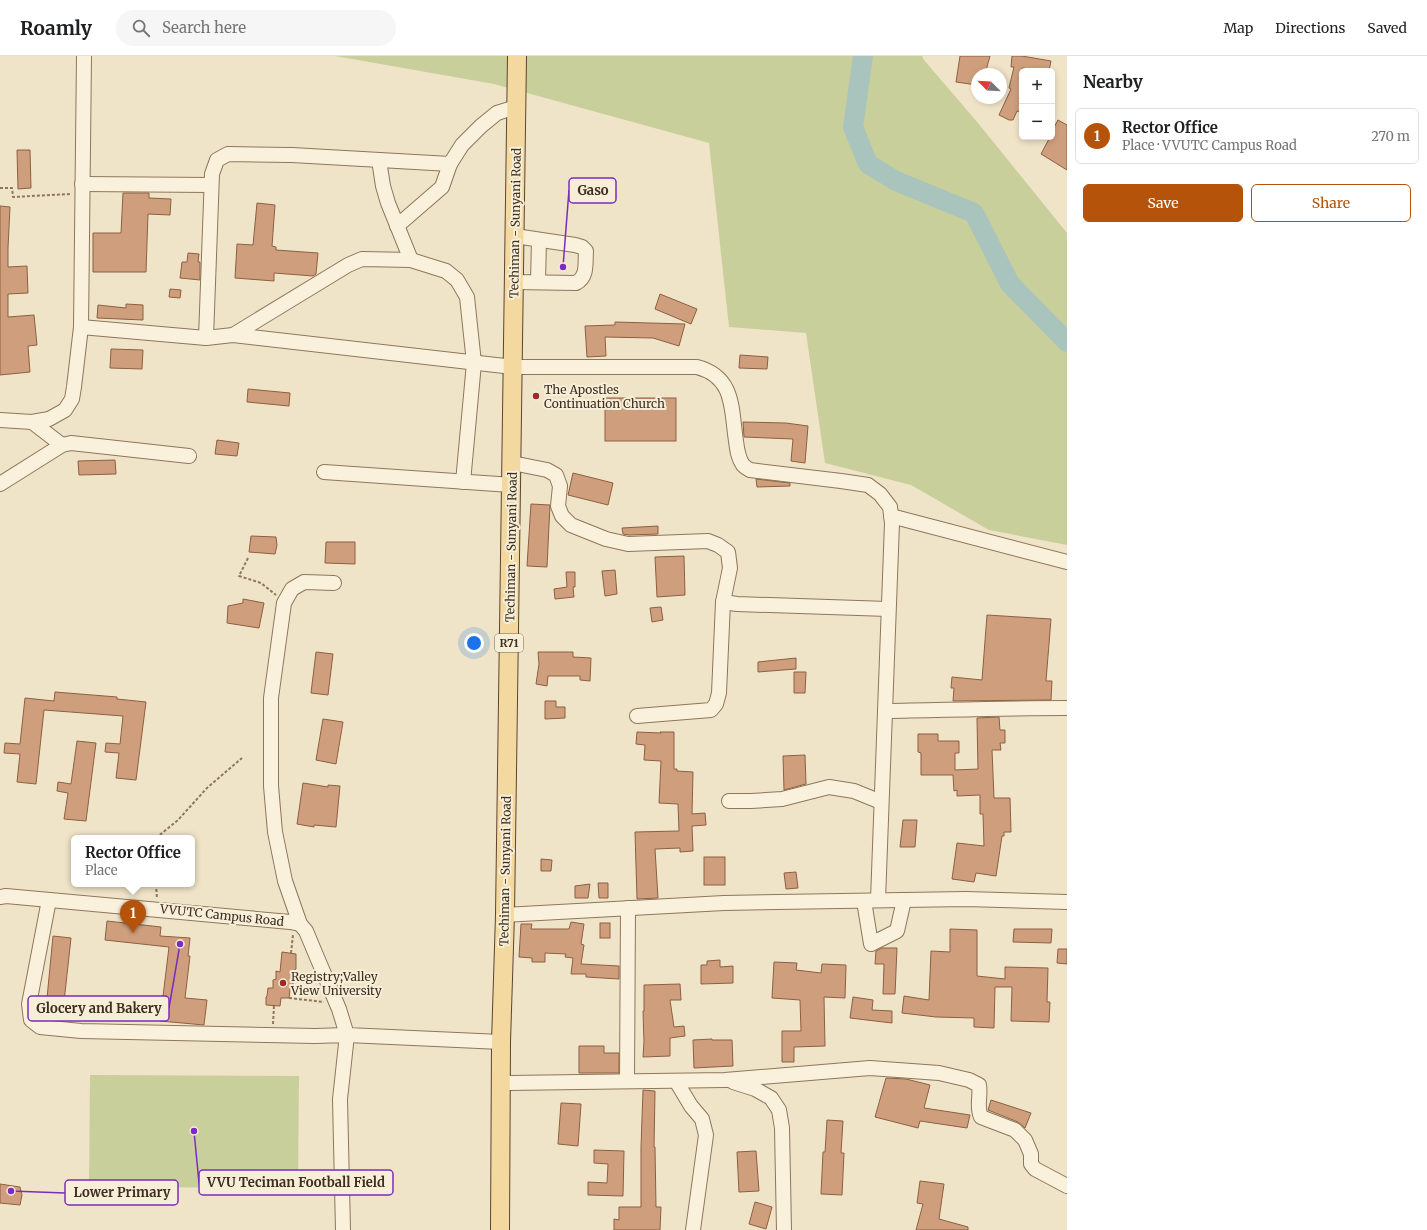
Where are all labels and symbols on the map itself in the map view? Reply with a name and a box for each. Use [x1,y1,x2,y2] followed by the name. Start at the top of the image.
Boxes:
[971,68,1007,104] north arrow
[506,148,524,298] street label: Techiman - Sunyani Road
[569,178,616,203] callout: Gaso
[577,182,609,199] text: Gaso
[544,382,665,411] place label: The Apostles Continuation Church
[531,391,541,401] marker: The Apostles Continuation Church
[502,472,520,622] street label: Techiman - Sunyani Road
[464,633,484,653] your location
[495,634,523,652] road number: R71
[496,796,514,946] street label: Techiman - Sunyani Road
[120,900,146,933] pin: 1
[158,901,285,929] street label: VVUTC Campus Road
[290,969,382,998] place label: Registry;Valley View University
[278,978,288,988] marker: Registry;Valley View University
[28,996,169,1021] callout: Glocery and Bakery
[36,1000,162,1017] text: Glocery and Bakery
[199,1170,393,1195] callout: VVU Teciman Football Field
[206,1174,385,1191] text: VVU Teciman Football Field
[65,1180,178,1205] callout: Lower Primary
[74,1184,171,1201] text: Lower Primary

